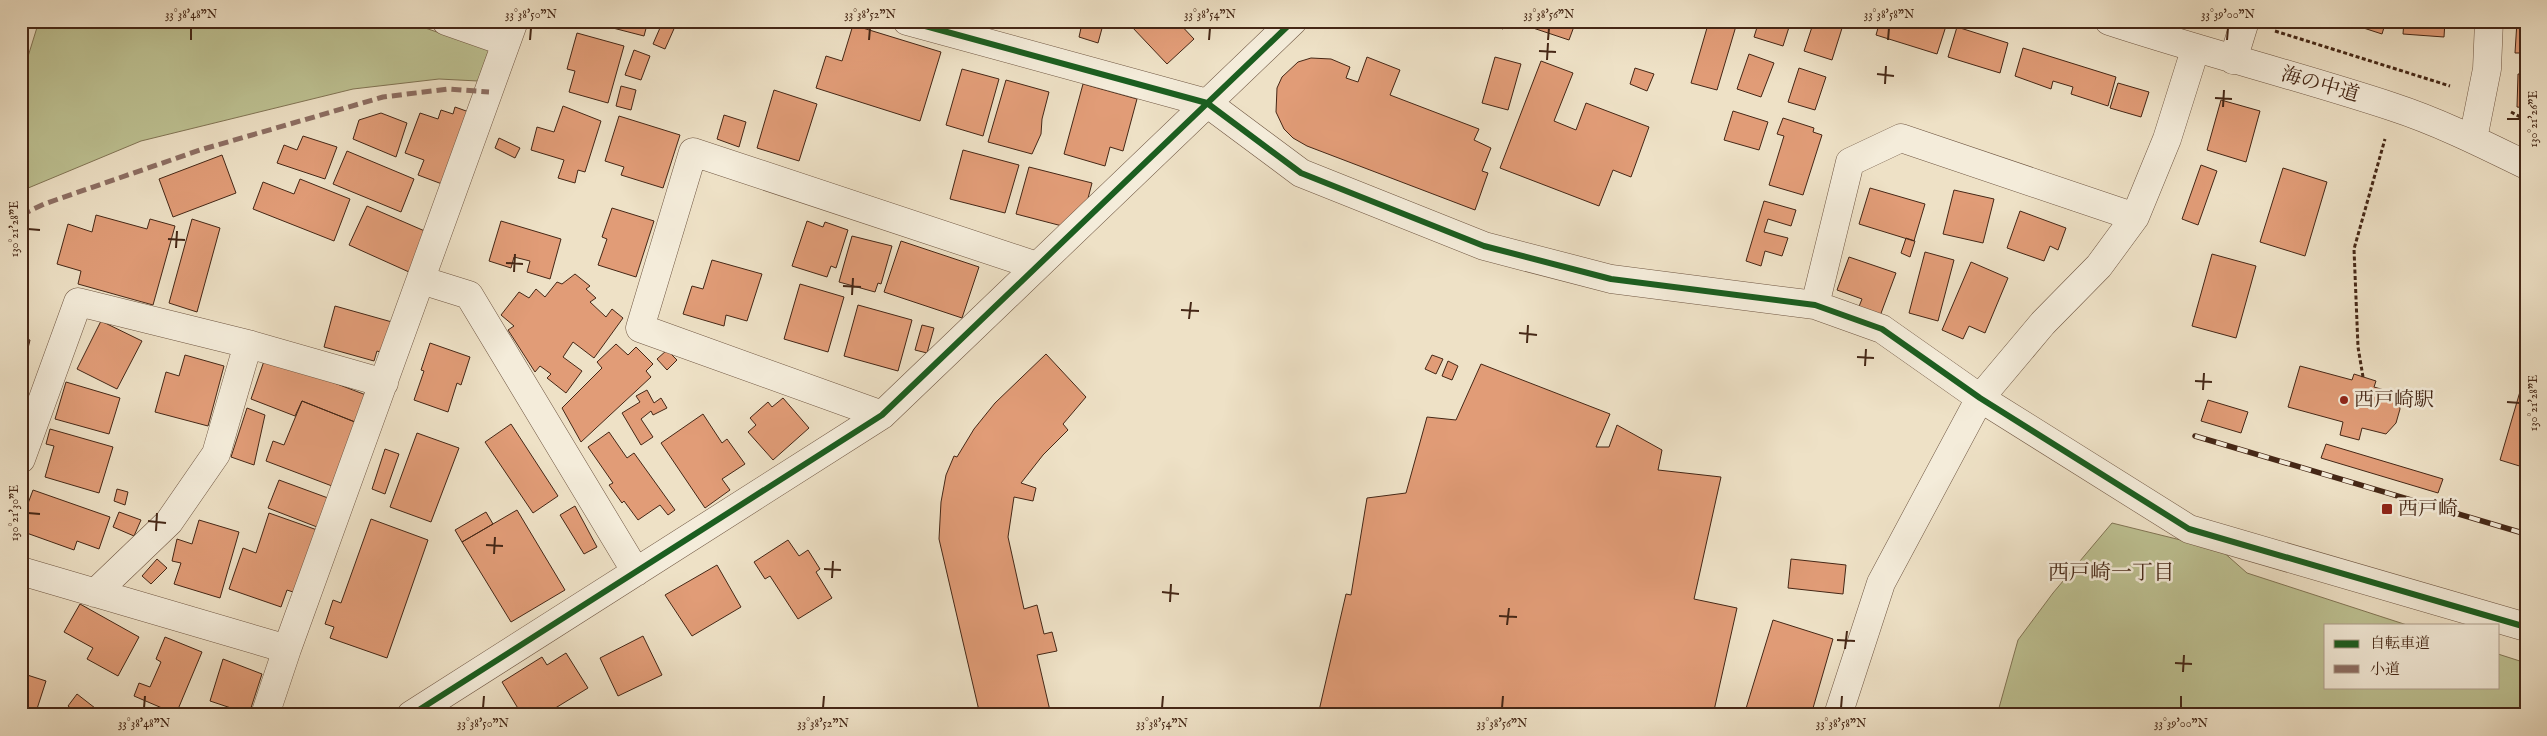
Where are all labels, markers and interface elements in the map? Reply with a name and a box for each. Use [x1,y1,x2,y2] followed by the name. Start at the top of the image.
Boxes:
[165,7,218,22] text: 33°38'48"N
[505,7,558,22] text: 33°38'50"N
[844,7,896,22] text: 33°38'52"N
[1184,7,1237,22] text: 33°38'54"N
[1524,7,1575,22] text: 33°38'56"N
[1864,7,1915,22] text: 33°38'58"N
[2201,7,2256,22] text: 33°39'00"N
[2278,62,2362,108] street label: 海の中道
[2526,90,2541,148] text: 130°21'26"E
[7,201,22,257] text: 130°21'28"E
[2526,375,2541,431] text: 130°21'28"E
[2354,388,2434,413] place label: 西戸崎駅
[2338,394,2350,406] marker: 西戸崎駅
[7,485,22,541] text: 130°21'30"E
[2398,497,2458,522] place label: 西戸崎
[2380,502,2394,516] marker: 西戸崎
[2048,560,2174,587] district label: 西戸崎一丁目
[2324,624,2500,688] legend
[2370,634,2430,653] text: 自転車道
[2370,660,2400,679] text: 小道
[118,716,171,731] text: 33°38'48"N
[457,716,510,731] text: 33°38'50"N
[797,716,849,731] text: 33°38'52"N
[1136,716,1189,731] text: 33°38'54"N
[1477,716,1528,731] text: 33°38'56"N
[1816,716,1867,731] text: 33°38'58"N
[2154,716,2209,731] text: 33°39'00"N

